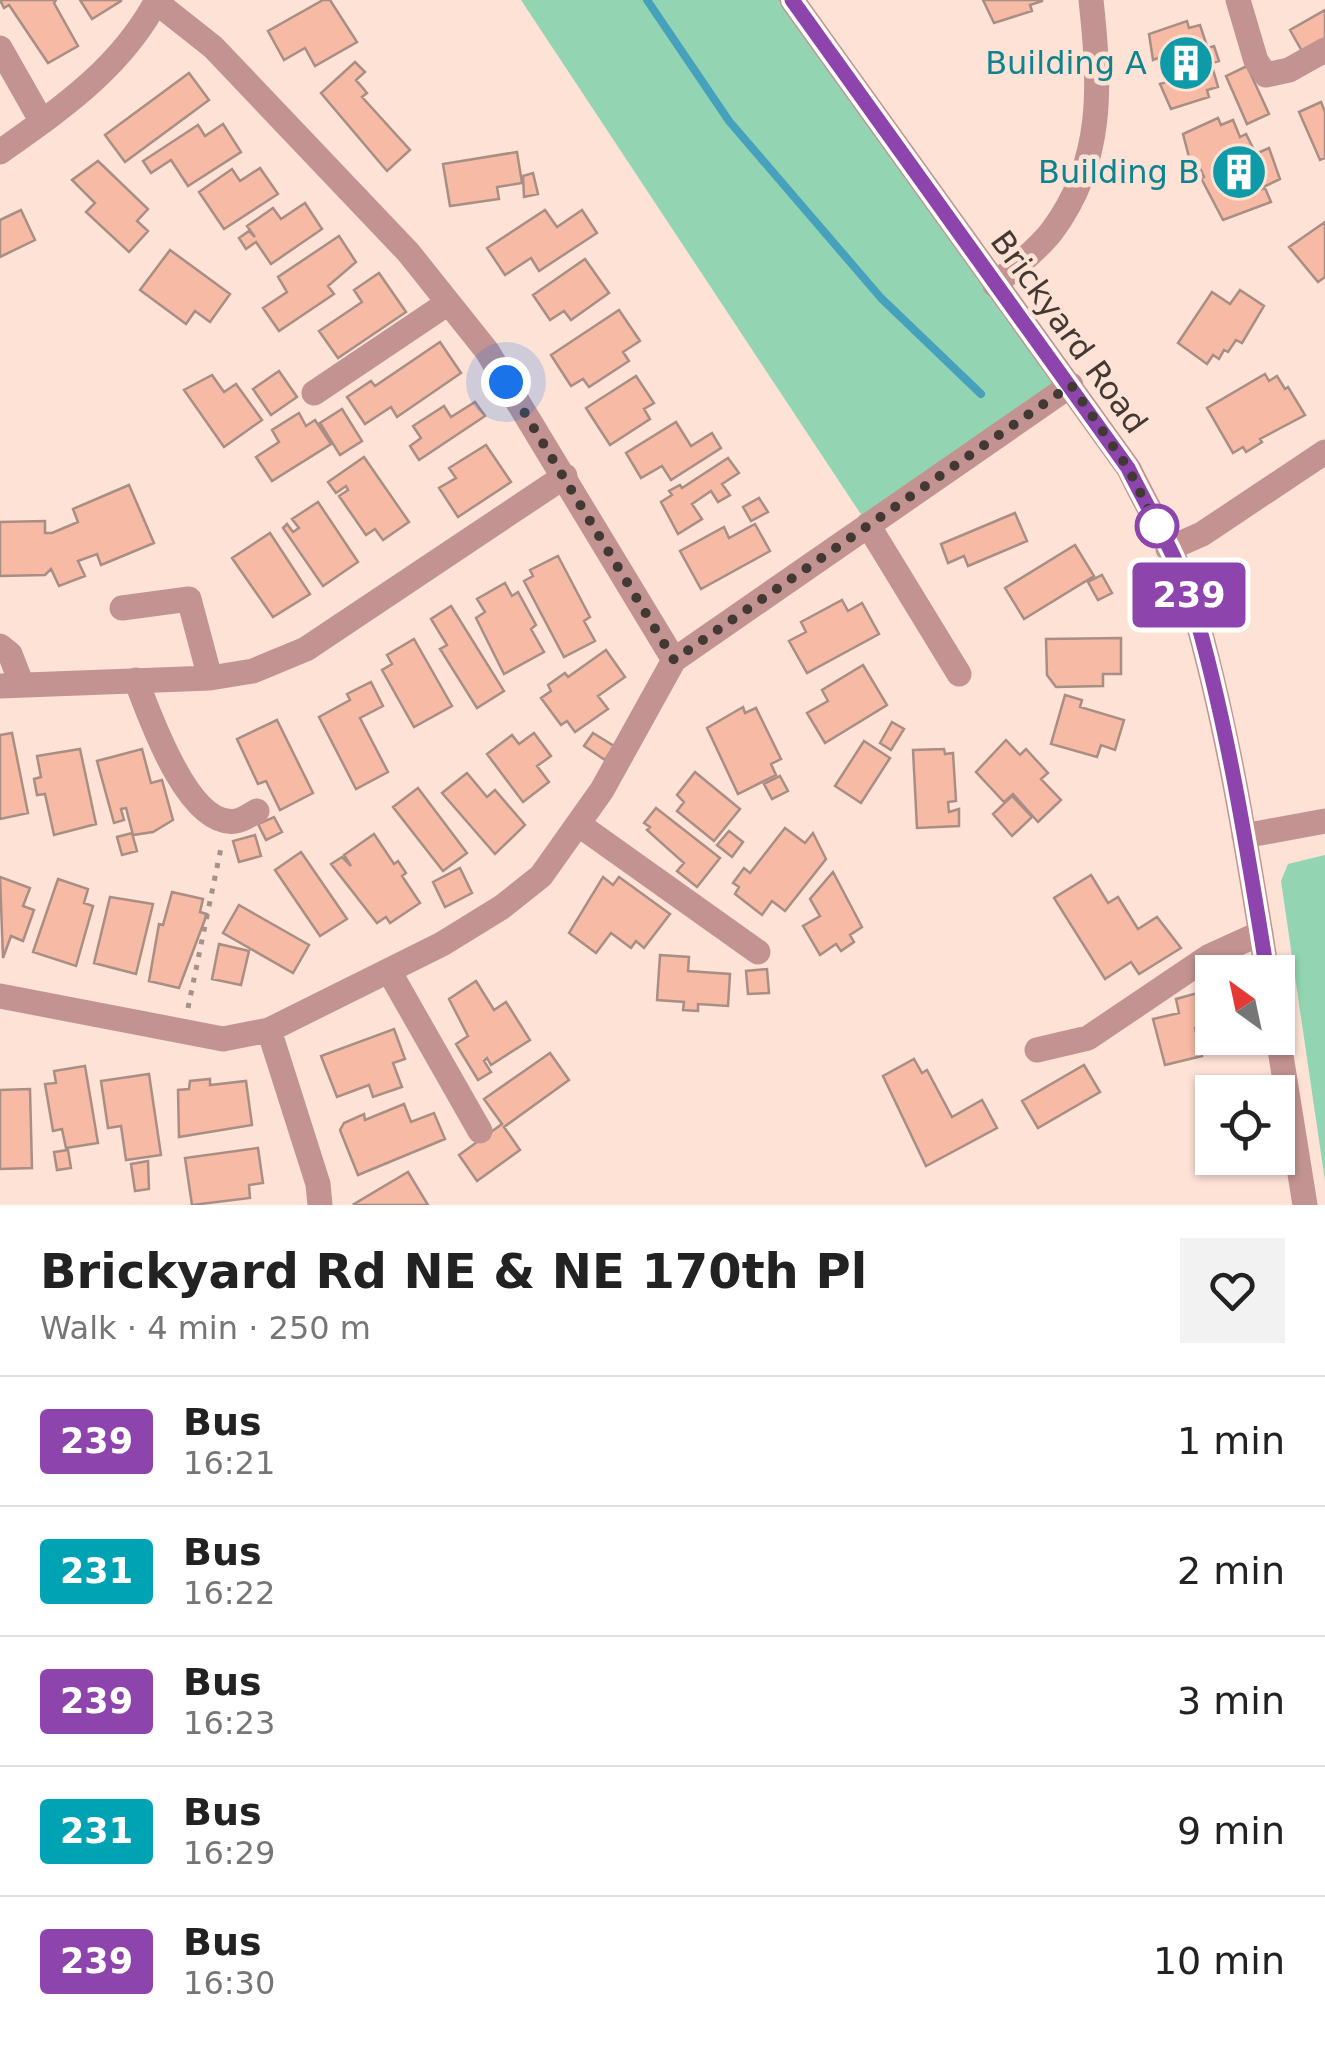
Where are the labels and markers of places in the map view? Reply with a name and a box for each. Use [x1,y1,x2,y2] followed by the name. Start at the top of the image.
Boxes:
[1156,33,1216,93] building icon: Building A
[985,44,1147,82] place label: Building A
[1209,142,1269,202] building icon: Building B
[1038,153,1200,191] place label: Building B
[1136,505,1178,547] unlabelled marker

